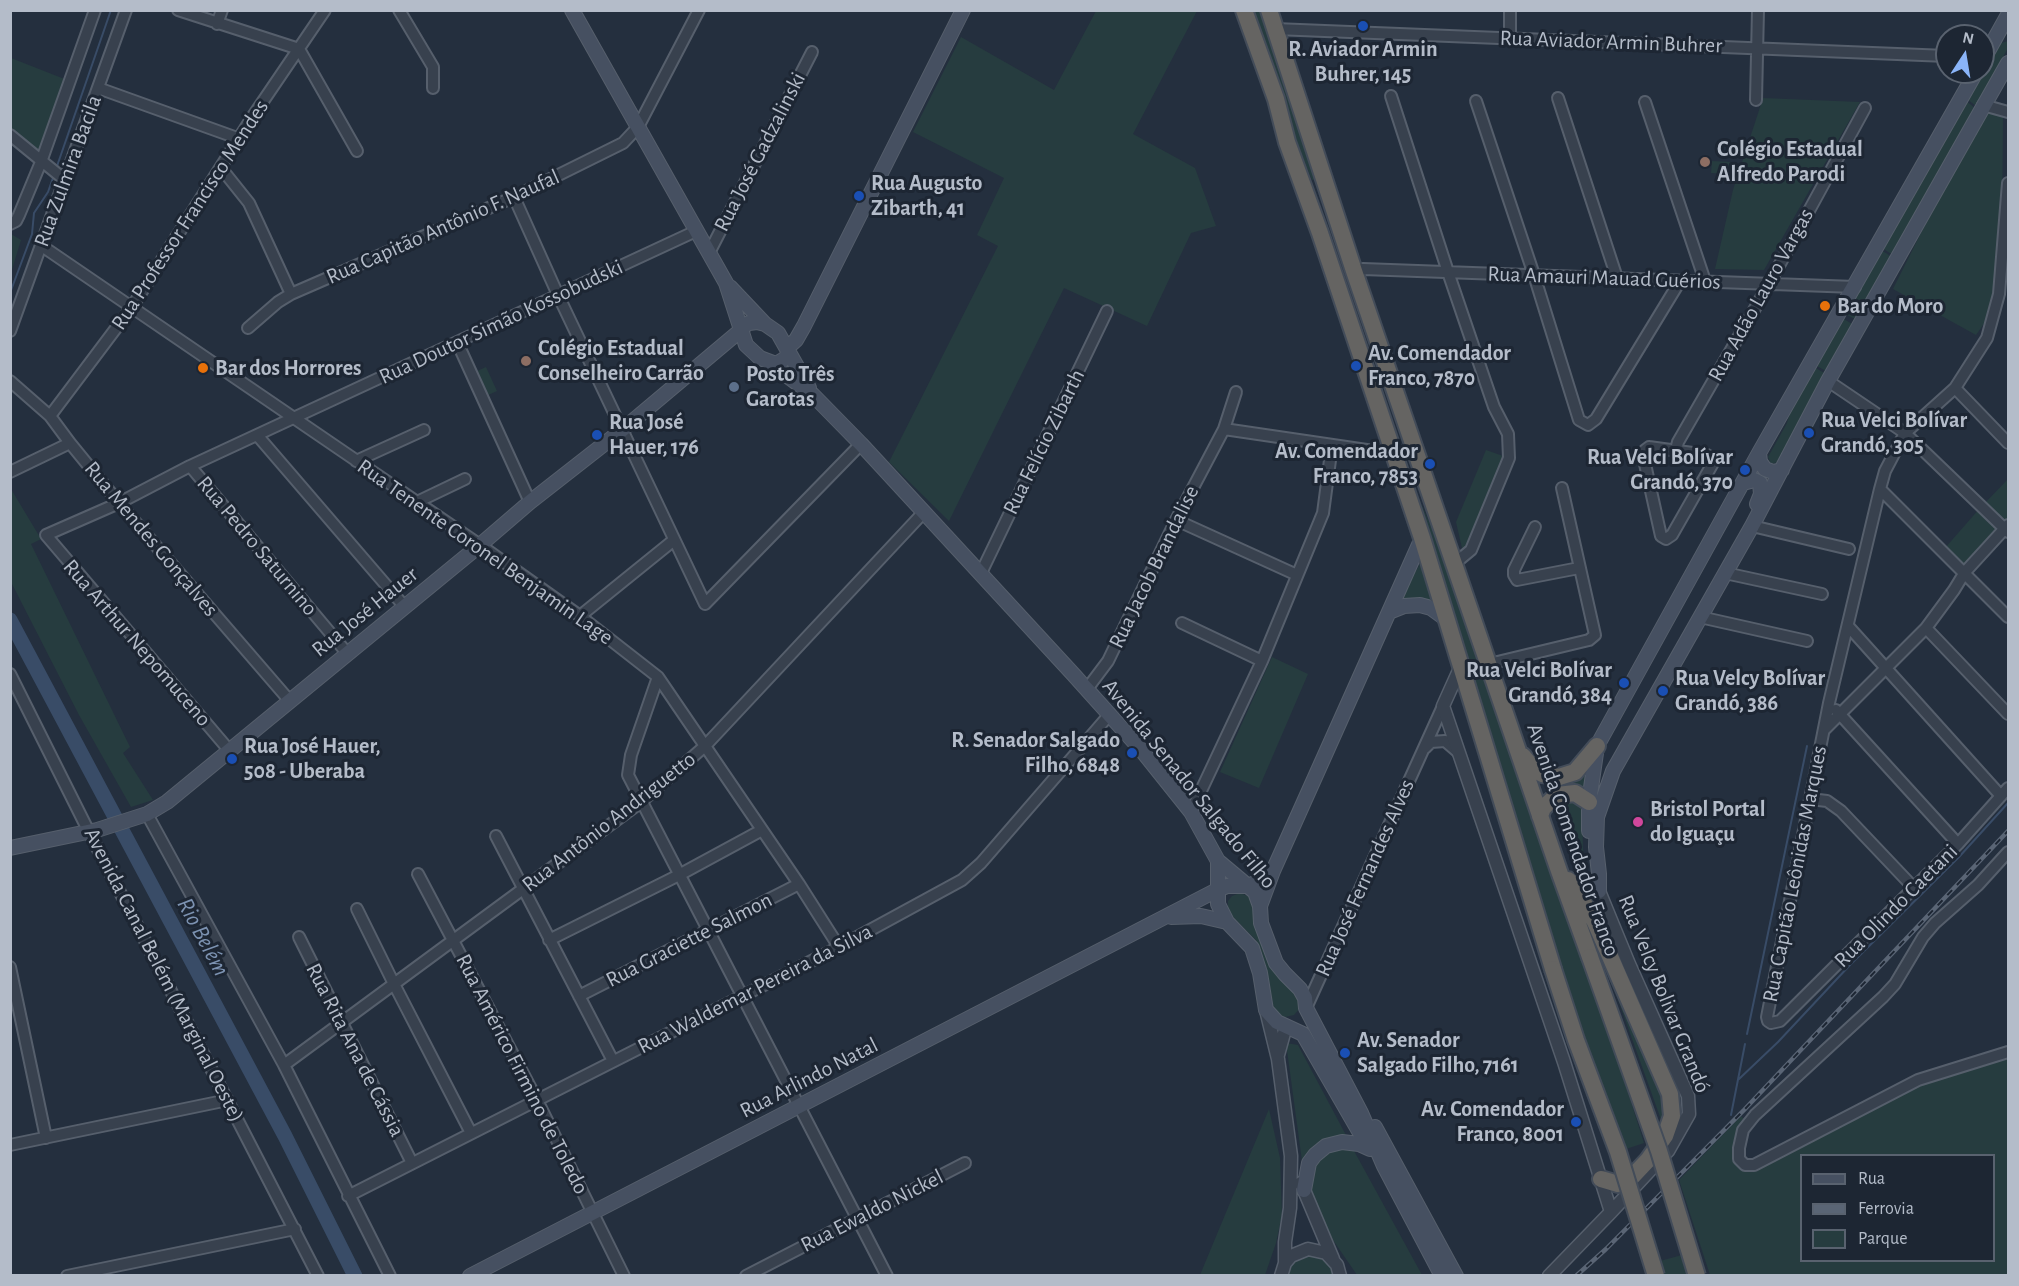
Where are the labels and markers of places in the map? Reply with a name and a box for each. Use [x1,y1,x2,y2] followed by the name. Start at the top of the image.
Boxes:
[1356,19,1370,33] marker: R. Aviador Armin Buhrer, 145
[1288,36,1438,88] place label: R. Aviador Armin Buhrer, 145
[1717,136,1863,188] place label: Colégio Estadual Alfredo Parodi
[1698,155,1712,169] marker: Colégio Estadual Alfredo Parodi
[871,170,982,222] place label: Rua Augusto Zibarth, 41
[852,189,866,203] marker: Rua Augusto Zibarth, 41
[1837,293,1943,319] place label: Bar do Moro
[1818,299,1832,313] marker: Bar do Moro
[538,335,704,386] place label: Colégio Estadual Conselheiro Carrão
[1368,340,1511,392] place label: Av. Comendador Franco, 7870
[519,354,533,368] marker: Colégio Estadual Conselheiro Carrão
[215,355,362,381] place label: Bar dos Horrores
[1349,359,1363,373] marker: Av. Comendador Franco, 7870
[196,361,210,375] marker: Bar dos Horrores
[746,361,835,412] place label: Posto Três Garotas
[727,380,741,394] marker: Posto Três Garotas
[1821,407,1967,458] place label: Rua Velci Bolívar Grandó, 305
[609,409,699,460] place label: Rua José Hauer, 176
[1802,426,1816,440] marker: Rua Velci Bolívar Grandó, 305
[590,428,604,442] marker: Rua José Hauer, 176
[1275,438,1418,490] place label: Av. Comendador Franco, 7853
[1587,444,1733,496] place label: Rua Velci Bolívar Grandó, 370
[1423,457,1437,471] marker: Av. Comendador Franco, 7853
[1738,463,1752,477] marker: Rua Velci Bolívar Grandó, 370
[1466,657,1612,708] place label: Rua Velci Bolívar Grandó, 384
[1675,665,1825,716] place label: Rua Velcy Bolívar Grandó, 386
[1617,676,1631,690] marker: Rua Velci Bolívar Grandó, 384
[1656,684,1670,698] marker: Rua Velcy Bolívar Grandó, 386
[951,727,1120,778] place label: R. Senador Salgado Filho, 6848
[244,733,380,784] place label: Rua José Hauer, 508 - Uberaba
[1125,746,1139,760] marker: R. Senador Salgado Filho, 6848
[225,752,239,766] marker: Rua José Hauer, 508 - Uberaba
[1650,796,1765,848] place label: Bristol Portal do Iguaçu
[1631,815,1645,829] marker: Bristol Portal do Iguaçu
[1357,1027,1519,1078] place label: Av. Senador Salgado Filho, 7161
[1338,1046,1352,1060] marker: Av. Senador Salgado Filho, 7161
[1421,1096,1564,1148] place label: Av. Comendador Franco, 8001
[1569,1115,1583,1129] marker: Av. Comendador Franco, 8001

